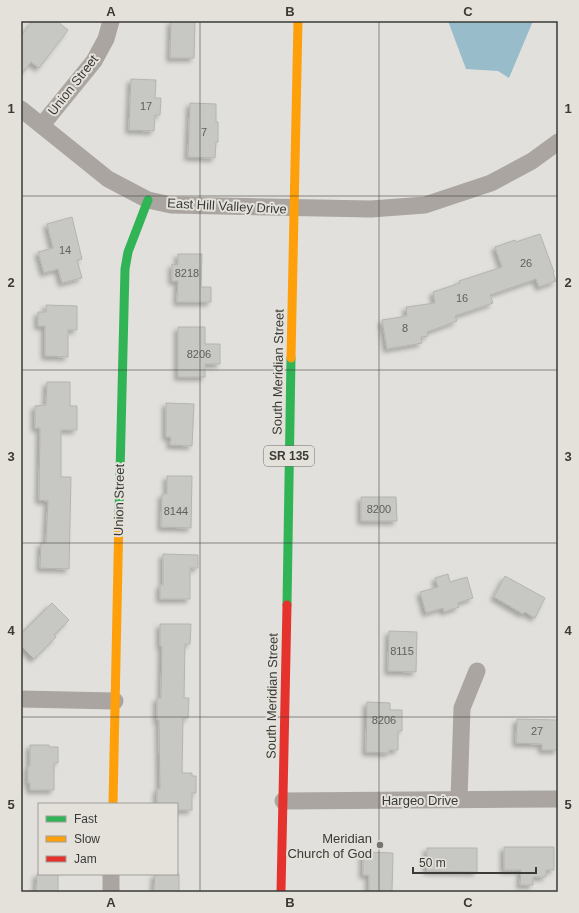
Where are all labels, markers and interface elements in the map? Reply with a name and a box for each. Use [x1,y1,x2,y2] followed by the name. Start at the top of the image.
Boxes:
[106,4,116,19] text: A
[285,4,295,19] text: B
[463,4,473,19] text: C
[45,52,101,118] street label: Union Street
[140,100,152,112] house number: 17
[7,101,15,116] text: 1
[564,101,572,116] text: 1
[201,126,207,138] house number: 7
[167,195,287,217] street label: East Hill Valley Drive
[59,244,71,256] house number: 14
[520,257,532,269] house number: 26
[175,267,199,279] house number: 8218
[7,275,15,290] text: 2
[564,275,572,290] text: 2
[456,292,468,304] house number: 16
[269,309,287,435] street label: South Meridian Street
[402,322,408,334] house number: 8
[187,348,211,360] house number: 8206
[264,446,314,466] road number: SR 135
[7,449,15,464] text: 3
[564,449,572,464] text: 3
[111,463,127,536] street label: Union Street
[367,503,391,515] house number: 8200
[164,505,188,517] house number: 8144
[7,623,15,638] text: 4
[564,623,572,638] text: 4
[263,633,281,759] street label: South Meridian Street
[390,645,414,657] house number: 8115
[372,714,396,726] house number: 8206
[531,725,543,737] house number: 27
[382,793,458,808] street label: Hargeo Drive
[7,797,15,812] text: 5
[564,797,572,812] text: 5
[38,803,178,875] legend
[74,812,98,826] text: Fast
[287,831,372,861] place label: Meridian Church of God
[74,832,100,846] text: Slow
[375,840,385,850] marker: Meridian Church of God
[413,849,536,875] scale bar
[74,852,97,866] text: Jam
[419,856,446,870] text: 50 m
[106,895,116,910] text: A
[285,895,295,910] text: B
[463,895,473,910] text: C

